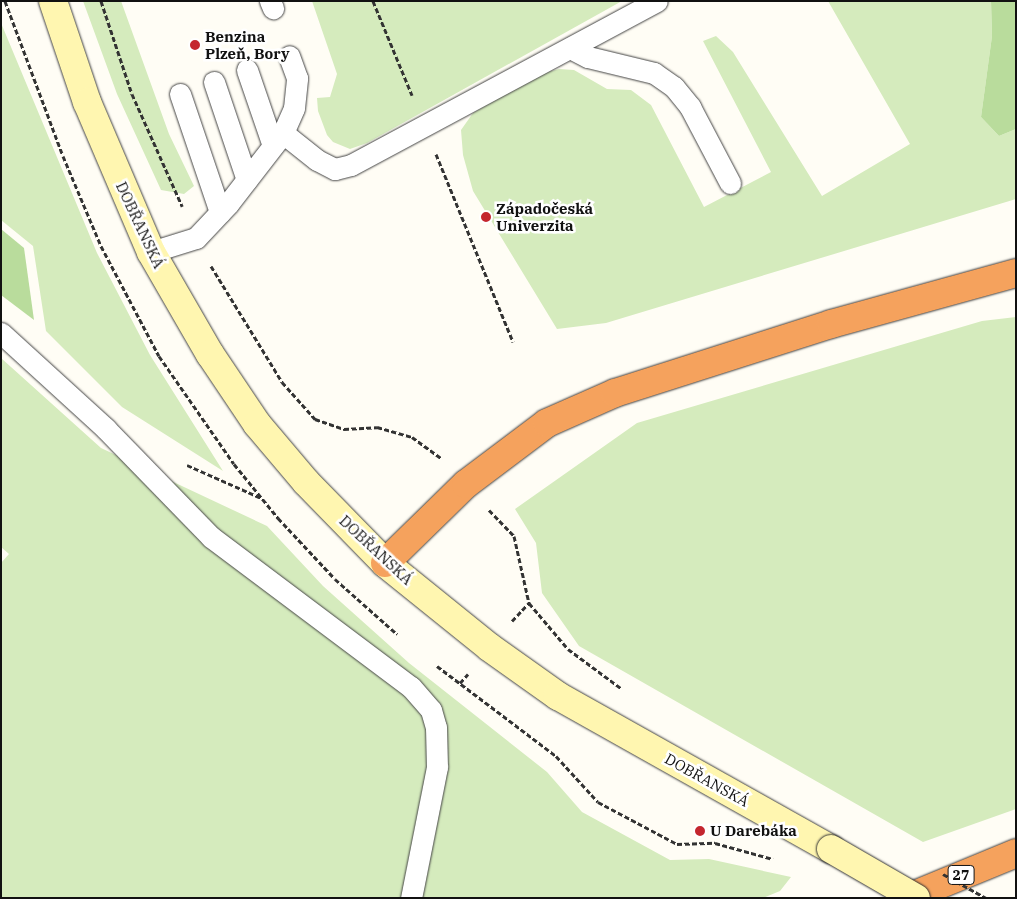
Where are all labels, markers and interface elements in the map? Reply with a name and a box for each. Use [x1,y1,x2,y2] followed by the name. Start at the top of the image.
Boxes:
[205,27,290,62] place label: Benzina Plzeň, Bory
[189,39,201,51] marker: Benzina Plzeň, Bory
[112,179,168,271] street label: DOBŘANSKÁ
[496,199,593,234] place label: Západočeská Univerzita
[480,211,492,223] marker: Západočeská Univerzita
[336,512,416,588] street label: DOBŘANSKÁ
[662,749,752,811] street label: DOBŘANSKÁ
[710,822,797,840] place label: U Darebáka
[694,825,706,837] marker: U Darebáka
[947,864,975,886] road number: 27

